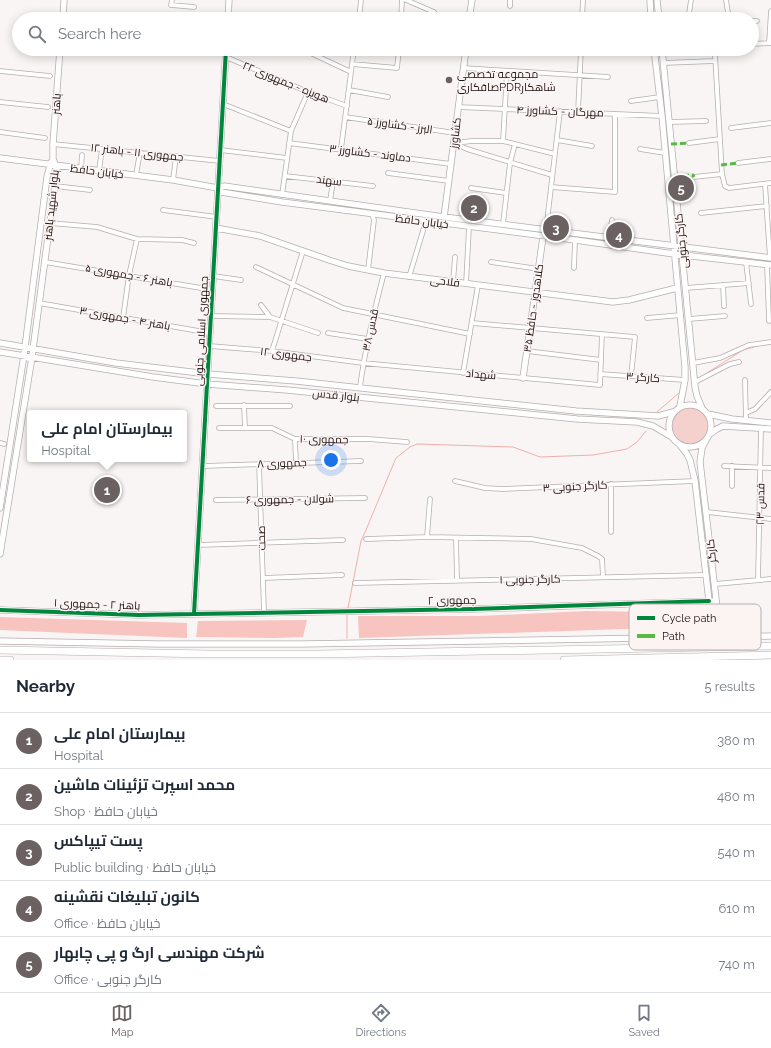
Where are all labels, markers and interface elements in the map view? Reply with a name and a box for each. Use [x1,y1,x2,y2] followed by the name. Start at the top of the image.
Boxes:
[12,12,759,56] search box
[26,23,48,45] icon: search
[58,25,141,43] text: Search here
[241,59,331,106] street label: هویزه - جمهوری ۲۲
[457,68,556,94] place label: مجموعه تخصصی صافکاریPDRشاهکار
[444,75,454,85] marker: مجموعه تخصصی صافکاریPDRشاهکار
[49,93,64,116] street label: باهنر
[516,103,604,120] street label: مهرگان - کشاورز ۴
[366,114,433,137] street label: البرز - کشاورز ۵
[447,117,464,150] street label: کشاورز
[90,141,184,164] street label: جمهوری ۱۱ - باهنر ۱۲
[328,142,412,165] street label: دماوند - کشاورز ۳
[69,162,124,181] street label: خیابان حافظ
[41,169,62,242] street label: بلوار شهید باهنر
[315,172,342,189] street label: سهند
[668,173,694,203] pin: 5
[461,193,487,223] pin: 2
[394,212,449,231] street label: خیابان حافظ
[543,213,569,243] pin: 3
[672,213,691,269] street label: کارگر جنوبی
[606,220,632,250] pin: 4
[84,261,174,290] street label: باهنر ۶ - جمهوری ۵
[521,263,546,353] street label: کلاهدوز - حافظ ۳۵
[429,273,461,290] street label: فلاحی
[192,276,211,386] street label: جمهوری اسلامی جنوبی
[78,304,171,333] street label: باهنر ۴ - جمهوری ۳
[360,308,381,352] street label: قدس ۳۸
[259,345,312,364] street label: جمهوری ۱۲
[465,367,497,382] street label: شهداد
[626,370,660,385] street label: کارگر ۳
[312,387,360,404] street label: بلوار قدس
[27,410,187,462] popup
[41,420,173,438] text: بیمارستان امام علی
[299,433,349,446] street label: جمهوری ۱۰
[41,443,91,458] text: Hospital
[321,450,341,470] your location
[257,456,307,471] street label: جمهوری ۸
[94,475,120,505] pin: 1
[542,478,608,495] street label: کارگر جنوبی ۳
[754,483,767,525] street label: قدس ۲۳
[246,492,334,507] street label: شولان - جمهوری ۶
[255,525,268,551] street label: صحت
[704,538,719,564] street label: کارگر
[499,572,561,587] street label: کارگر جنوبی ۱
[428,594,476,607] street label: جمهوری ۲
[54,596,140,613] street label: باهنر ۲ - جمهوری ۱
[629,604,761,650] legend
[662,612,716,625] text: Cycle path
[662,630,685,643] text: Path
[16,676,75,696] text: Nearby
[704,679,755,694] text: 5 results
[54,725,186,743] text: بیمارستان امام علی
[26,733,32,748] text: 1
[717,733,755,748] text: 380 m
[54,748,103,763] text: Hospital
[54,776,235,794] text: محمد اسپرت تزئینات ماشین
[25,789,33,804] text: 2
[717,789,755,804] text: 480 m
[54,804,158,819] text: Shop · خیابان حافظ
[54,832,143,850] text: پست تیپاکس
[25,845,33,860] text: 3
[718,845,755,860] text: 540 m
[54,860,216,875] text: Public building · خیابان حافظ
[54,888,200,906] text: کانون تبلیغات نقشینه
[25,901,33,916] text: 4
[718,901,755,916] text: 610 m
[54,916,161,931] text: Office · خیابان حافظ
[54,944,265,962] text: شرکت مهندسی ارگ و پی چابهار
[25,957,33,972] text: 5
[718,957,755,972] text: 740 m
[54,972,162,987] text: Office · کارگر جنوبی
[111,1002,133,1039] tab: Map
[356,1002,406,1039] tab: Directions
[628,1002,660,1039] tab: Saved

